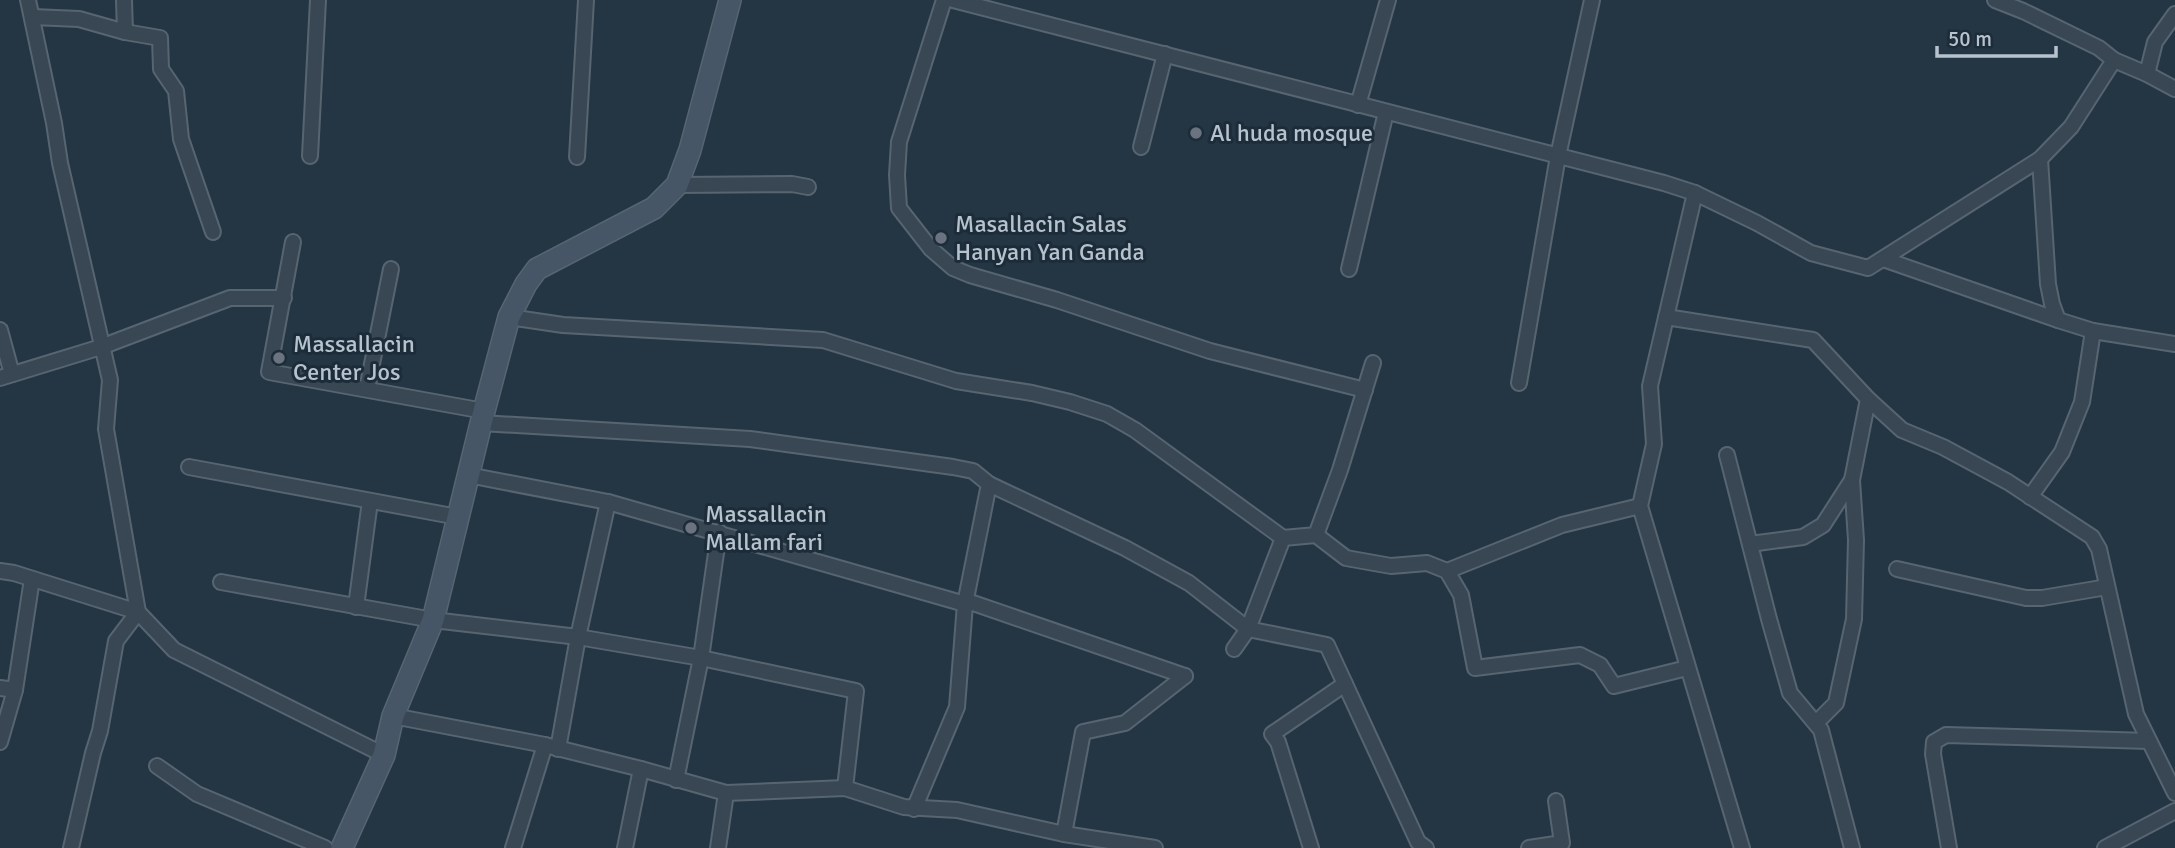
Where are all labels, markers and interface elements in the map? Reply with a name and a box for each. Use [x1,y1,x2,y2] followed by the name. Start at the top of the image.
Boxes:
[1937,14,2056,58] scale bar
[1948,26,1992,52] text: 50 m
[1210,118,1373,148] place label: Al huda mosque
[1188,125,1204,141] marker: Al huda mosque
[955,209,1145,267] place label: Masallacin Salas Hanyan Yan Ganda
[933,230,949,246] marker: Masallacin Salas Hanyan Yan Ganda
[293,329,415,387] place label: Massallacin Center Jos
[271,350,287,366] marker: Massallacin Center Jos
[705,499,827,557] place label: Massallacin Mallam fari
[683,520,699,536] marker: Massallacin Mallam fari

